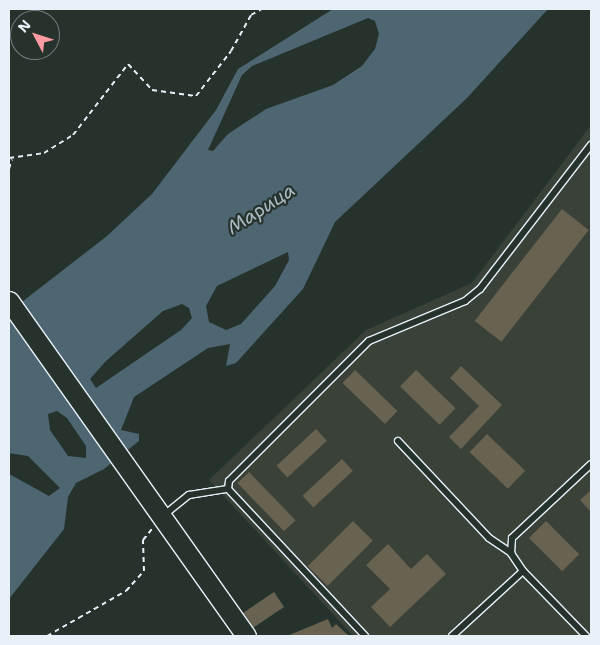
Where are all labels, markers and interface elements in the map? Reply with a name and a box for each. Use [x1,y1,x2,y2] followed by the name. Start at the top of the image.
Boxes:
[10,10,60,60] north arrow
[14,16,35,36] text: N
[223,179,299,239] water label: Марица

